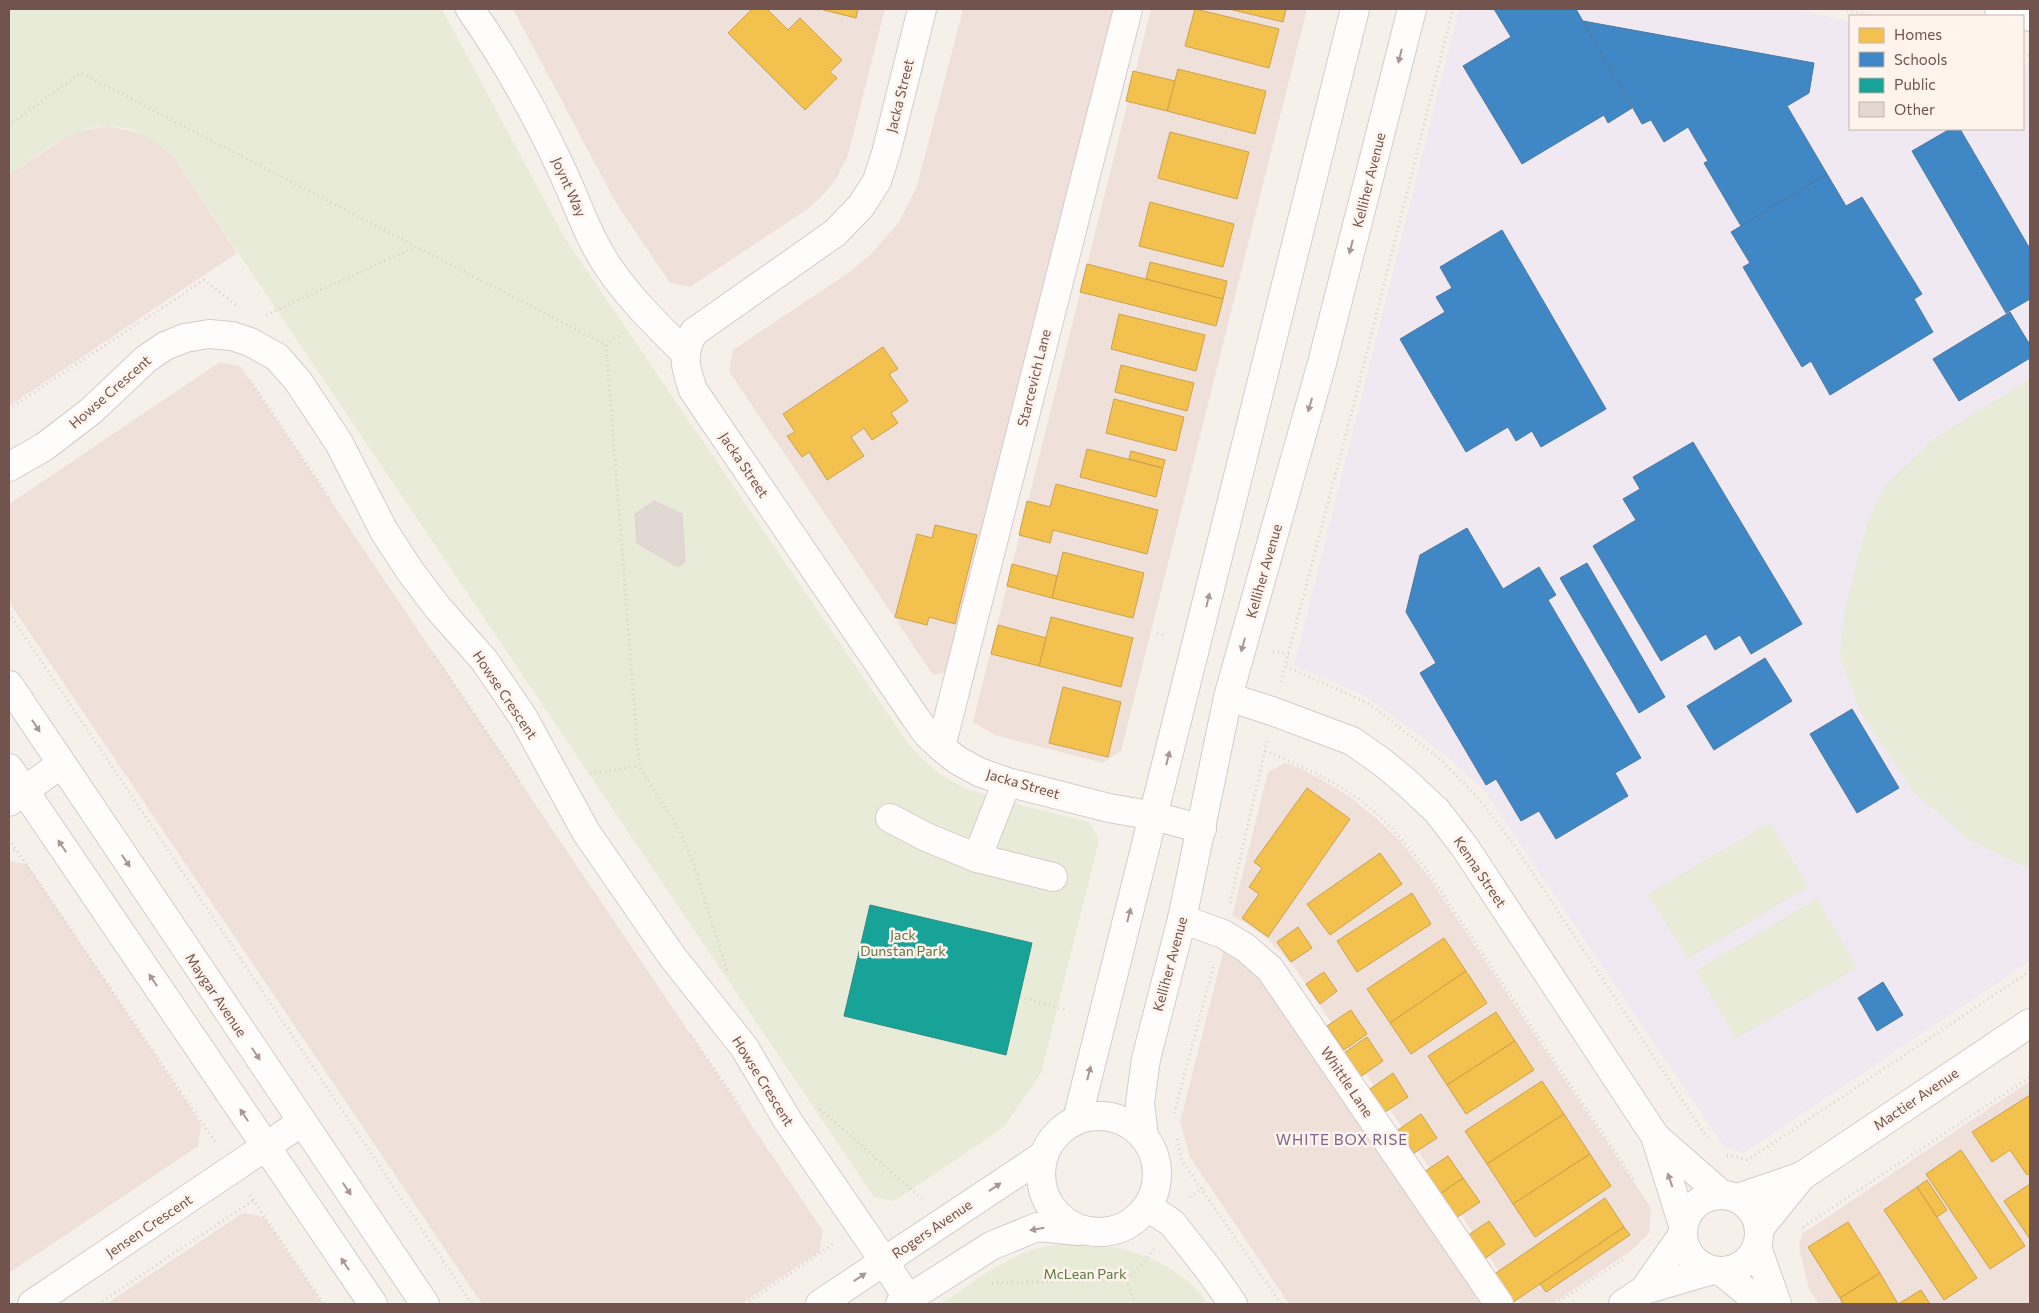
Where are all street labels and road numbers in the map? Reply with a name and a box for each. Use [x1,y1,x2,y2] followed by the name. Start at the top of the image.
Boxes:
[882,57,917,135] street label: Jacka Street
[1348,131,1389,229] street label: Kelliher Avenue
[549,154,590,219] street label: Joynt Way
[1013,327,1054,428] street label: Starcevich Lane
[65,351,154,432] street label: Howse Crescent
[716,429,773,501] street label: Jacka Street
[1242,522,1285,620] street label: Kelliher Avenue
[470,647,541,742] street label: Howse Crescent
[985,765,1062,802] street label: Jacka Street
[1450,833,1511,911] street label: Kenna Street
[1149,915,1190,1013] street label: Kelliher Avenue
[182,950,251,1040] street label: Maygar Avenue
[729,1033,798,1129] street label: Howse Crescent
[1318,1043,1377,1120] street label: Whittle Lane
[1870,1064,1962,1133] street label: Mactier Avenue
[102,1190,195,1261] street label: Jensen Crescent
[888,1195,975,1262] street label: Rogers Avenue

